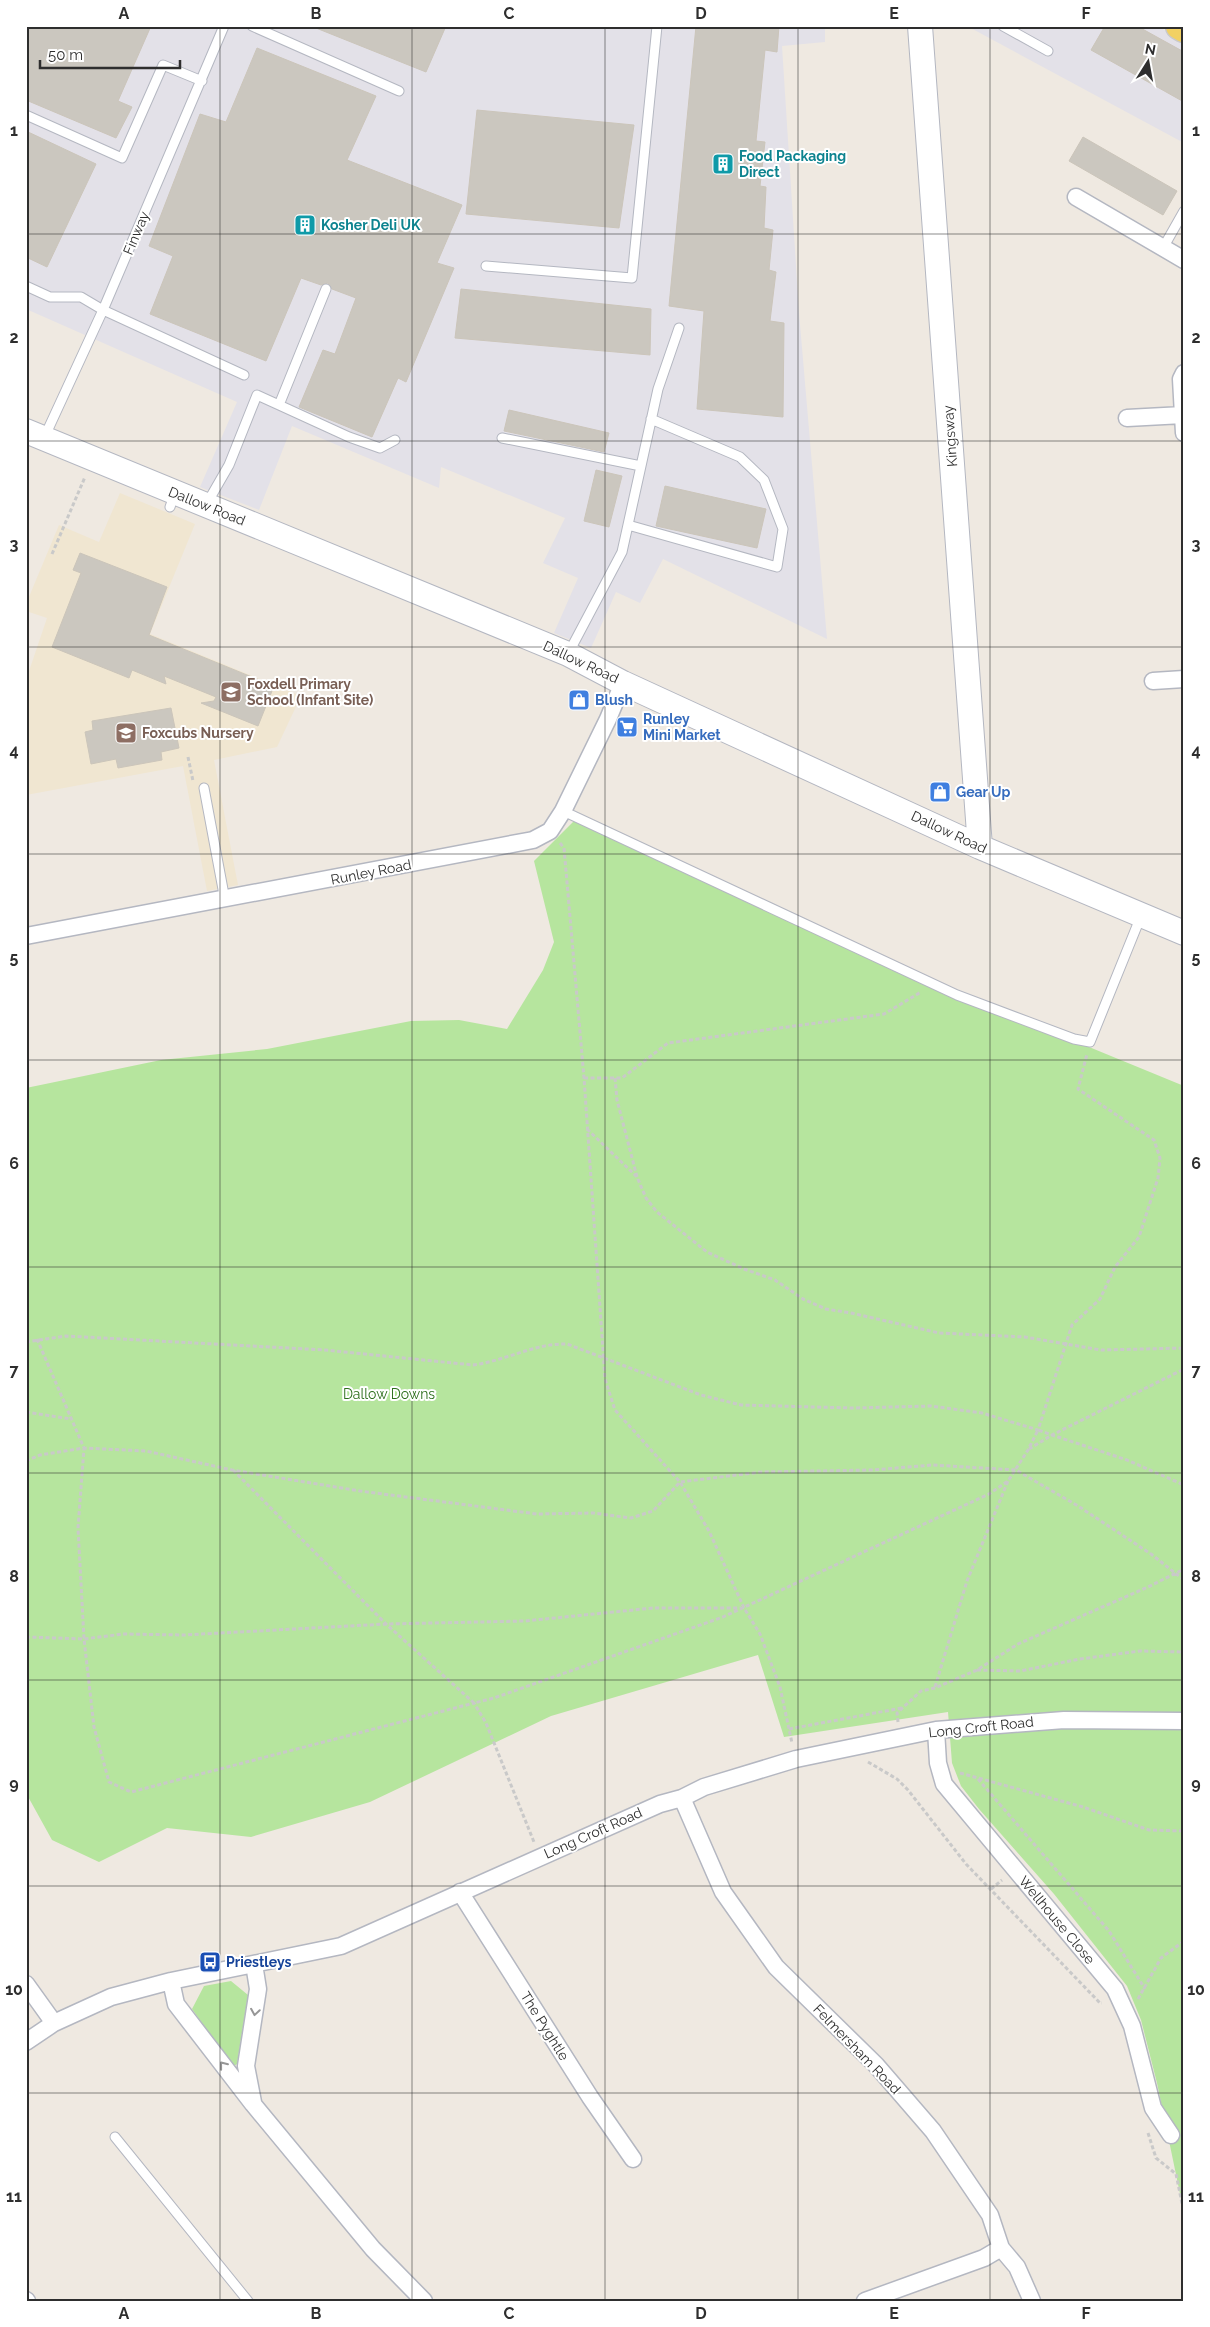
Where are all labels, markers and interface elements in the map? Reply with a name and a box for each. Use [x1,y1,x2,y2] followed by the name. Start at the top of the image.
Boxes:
[119,4,130,23] text: A
[311,4,322,23] text: B
[504,4,515,23] text: C
[695,4,707,23] text: D
[889,4,899,23] text: E
[1081,4,1091,23] text: F
[40,38,180,70] scale bar
[1122,38,1172,88] north arrow
[1144,40,1157,58] text: N
[48,46,83,64] text: 50 m
[10,121,18,140] text: 1
[1192,121,1200,140] text: 1
[739,148,846,180] place label: Food Packaging Direct
[711,152,735,176] building icon: Food Packaging Direct
[120,209,152,257] street label: Finway
[293,213,317,237] building icon: Kosher Deli UK
[321,217,421,233] place label: Kosher Deli UK
[9,328,19,347] text: 2
[1191,328,1201,347] text: 2
[940,404,960,467] street label: Kingsway
[166,483,248,529] street label: Dallow Road
[10,535,19,554] text: 3
[1192,535,1201,554] text: 3
[541,638,621,686] street label: Dallow Road
[247,676,373,708] place label: Foxdell Primary School (Infant Site)
[219,680,243,704] school or university icon: Foxdell Primary School (Infant Site)
[567,688,591,712] shop icon: Blush
[595,692,633,708] place label: Blush
[643,711,721,743] place label: Runley Mini Market
[615,715,639,739] supermarket icon: Runley Mini Market
[114,721,138,745] school or university icon: Foxcubs Nursery
[142,725,254,741] place label: Foxcubs Nursery
[9,741,19,760] text: 4
[1191,741,1201,760] text: 4
[928,780,952,804] shop icon: Gear Up
[956,784,1010,800] place label: Gear Up
[909,808,989,856] street label: Dallow Road
[329,856,413,888] street label: Runley Road
[10,948,19,967] text: 5
[1192,948,1201,967] text: 5
[9,1154,19,1173] text: 6
[1191,1154,1201,1173] text: 6
[10,1361,19,1380] text: 7
[1192,1361,1201,1380] text: 7
[343,1386,435,1402] park label: Dallow Downs
[9,1567,19,1586] text: 8
[1191,1567,1201,1586] text: 8
[928,1714,1034,1740] street label: Long Croft Road
[9,1774,19,1793] text: 9
[1191,1774,1201,1793] text: 9
[541,1804,645,1862] street label: Long Croft Road
[1016,1873,1098,1967] street label: Wellhouse Close
[198,1950,222,1974] bus stop icon: Priestleys
[226,1954,291,1970] place label: Priestleys
[5,1980,23,1999] text: 10
[1187,1980,1205,1999] text: 10
[518,1989,572,2063] street label: The Pyghtle
[810,2001,904,2097] street label: Felmersham Road
[250,2008,260,2016] one-way arrow
[220,2062,229,2071] one-way arrow
[6,2187,22,2206] text: 11
[1188,2187,1204,2206] text: 11
[119,2304,130,2323] text: A
[311,2304,322,2323] text: B
[504,2304,515,2323] text: C
[695,2304,707,2323] text: D
[889,2304,899,2323] text: E
[1081,2304,1091,2323] text: F

